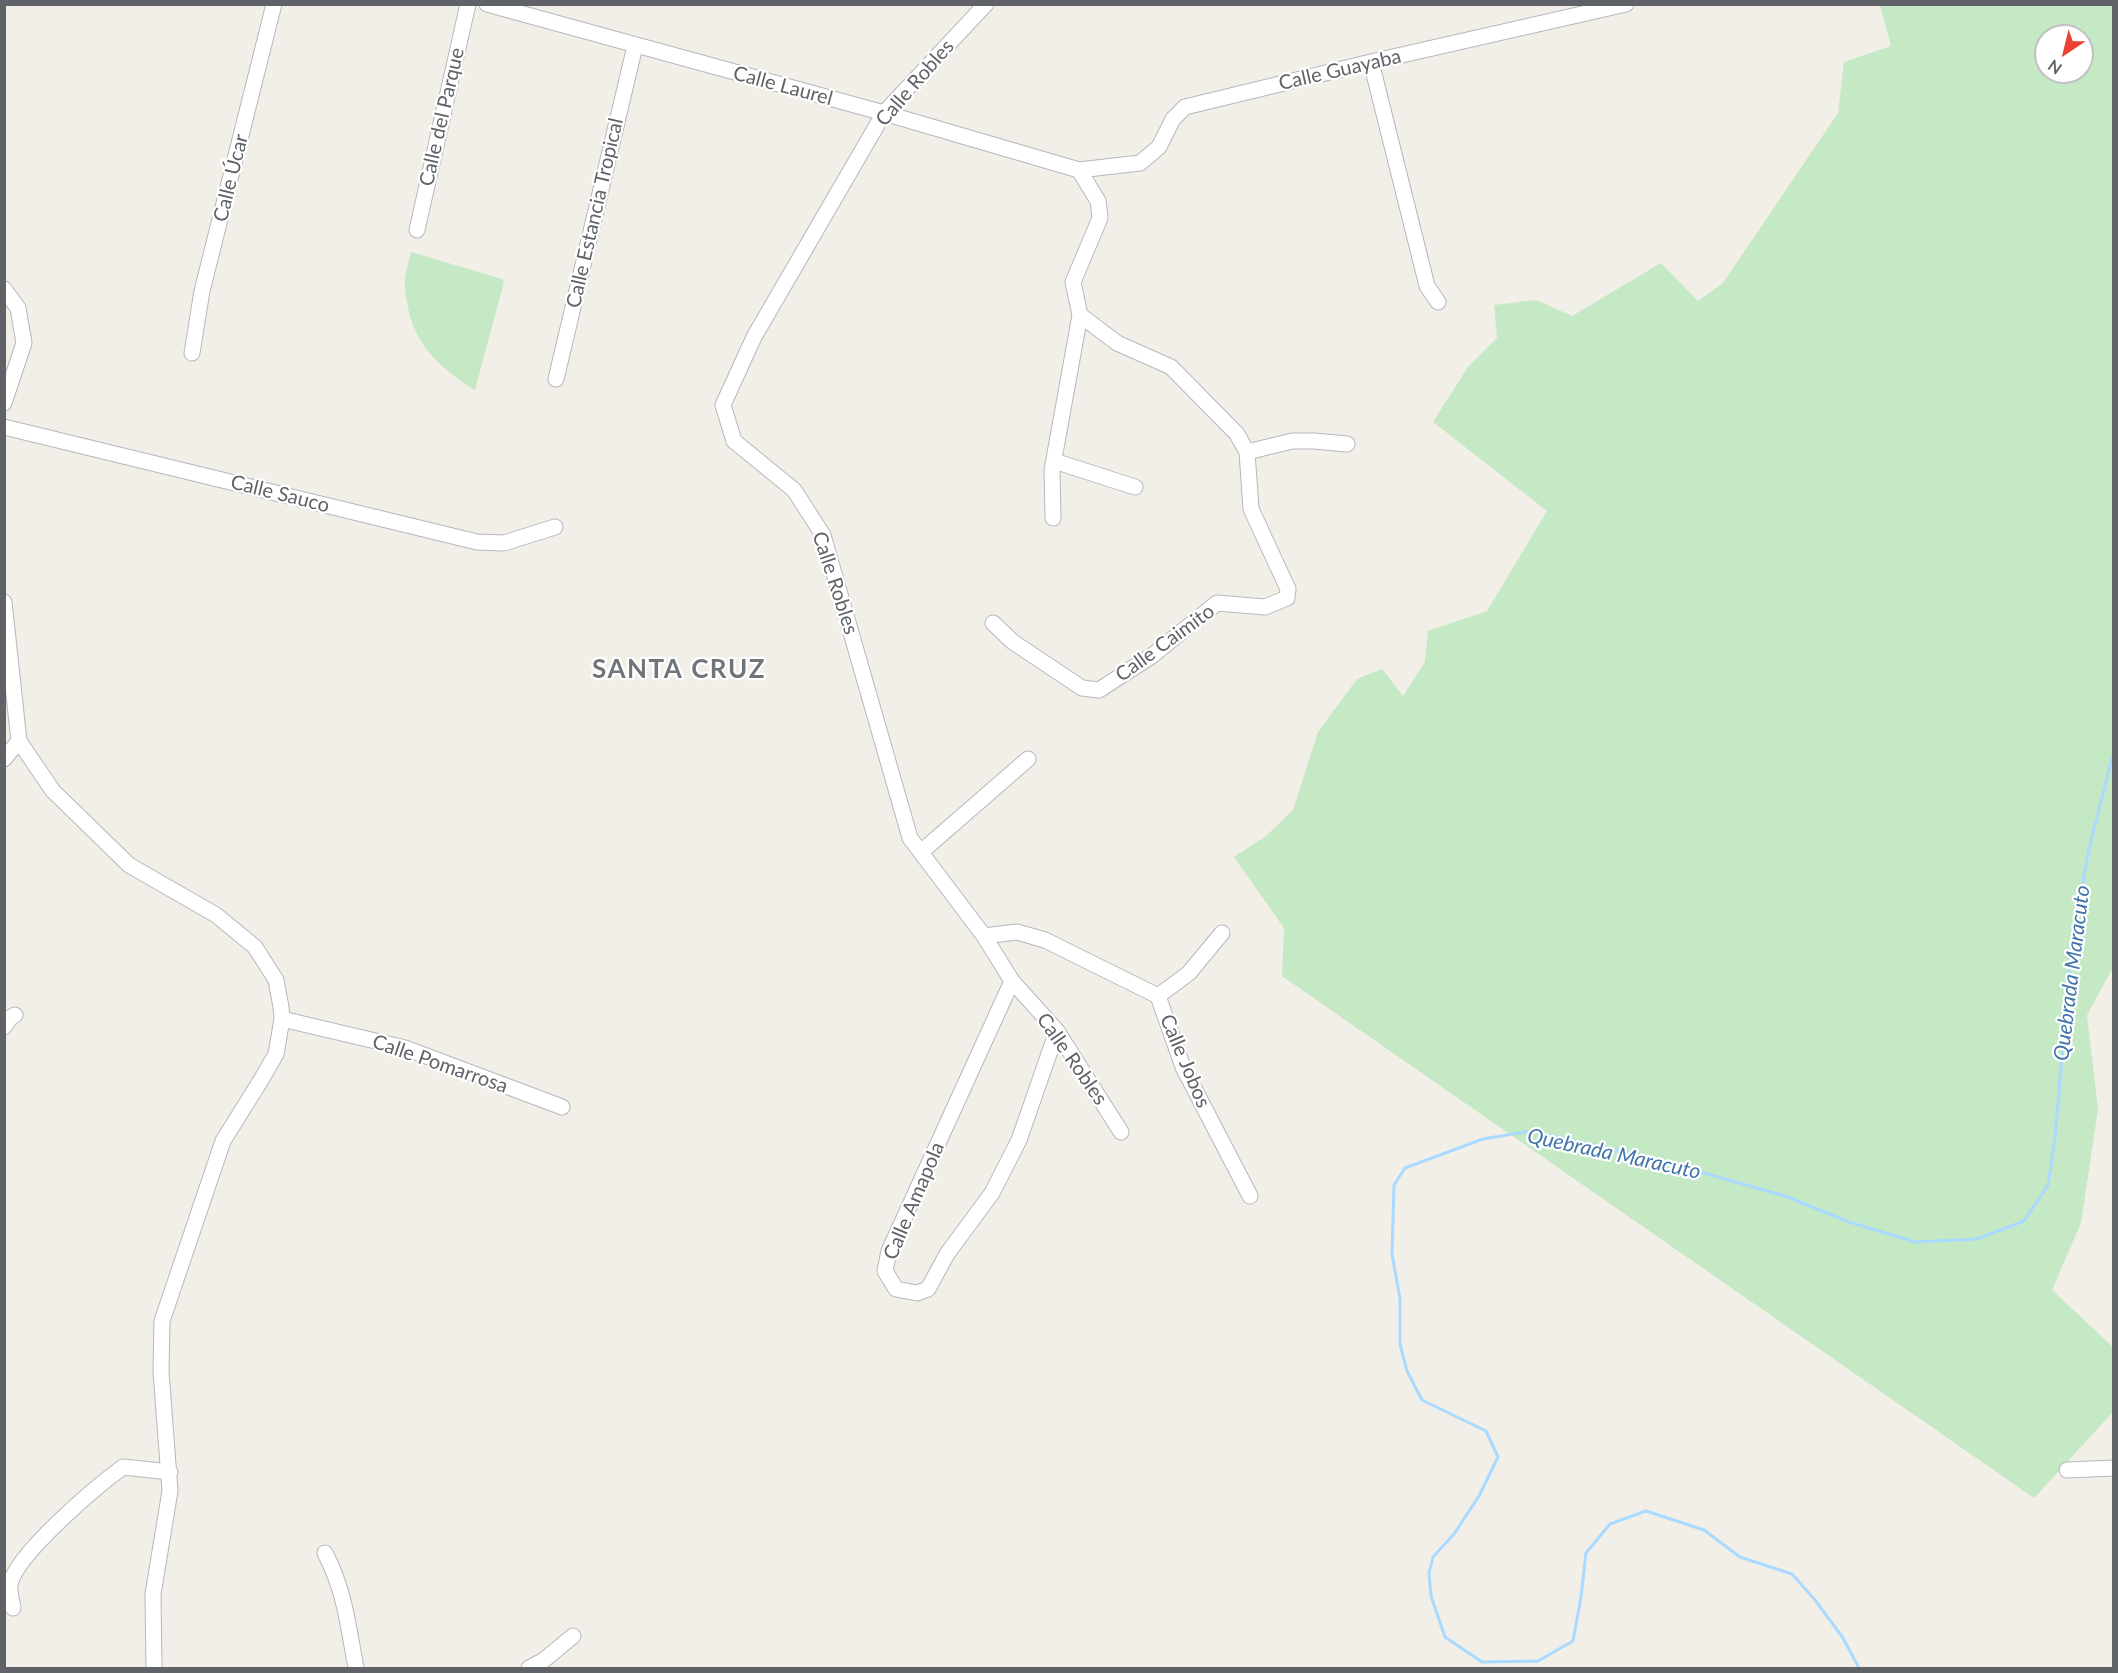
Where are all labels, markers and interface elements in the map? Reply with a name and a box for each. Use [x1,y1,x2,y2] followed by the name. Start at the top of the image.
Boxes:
[2034,24,2094,84] north arrow
[871,35,959,131] street label: Calle Robles
[1276,44,1404,96] street label: Calle Guayaba
[414,45,470,189] street label: Calle del Parque
[2044,56,2065,79] text: N
[731,61,835,111] street label: Calle Laurel
[561,116,629,310] street label: Calle Estancia Tropical
[209,132,253,224] street label: Calle Úcar
[228,470,332,518] street label: Calle Sauco
[807,529,863,637] street label: Calle Robles
[1111,599,1219,687] street label: Calle Caimito
[592,654,766,686] district label: SANTA CRUZ
[2049,884,2095,1062] water label: Quebrada Maracuto
[1032,1008,1112,1110] street label: Calle Robles
[1155,1011,1215,1111] street label: Calle Jobos
[369,1030,511,1098] street label: Calle Pomarrosa
[1525,1123,1703,1185] water label: Quebrada Maracuto
[878,1139,950,1263] street label: Calle Amapola

